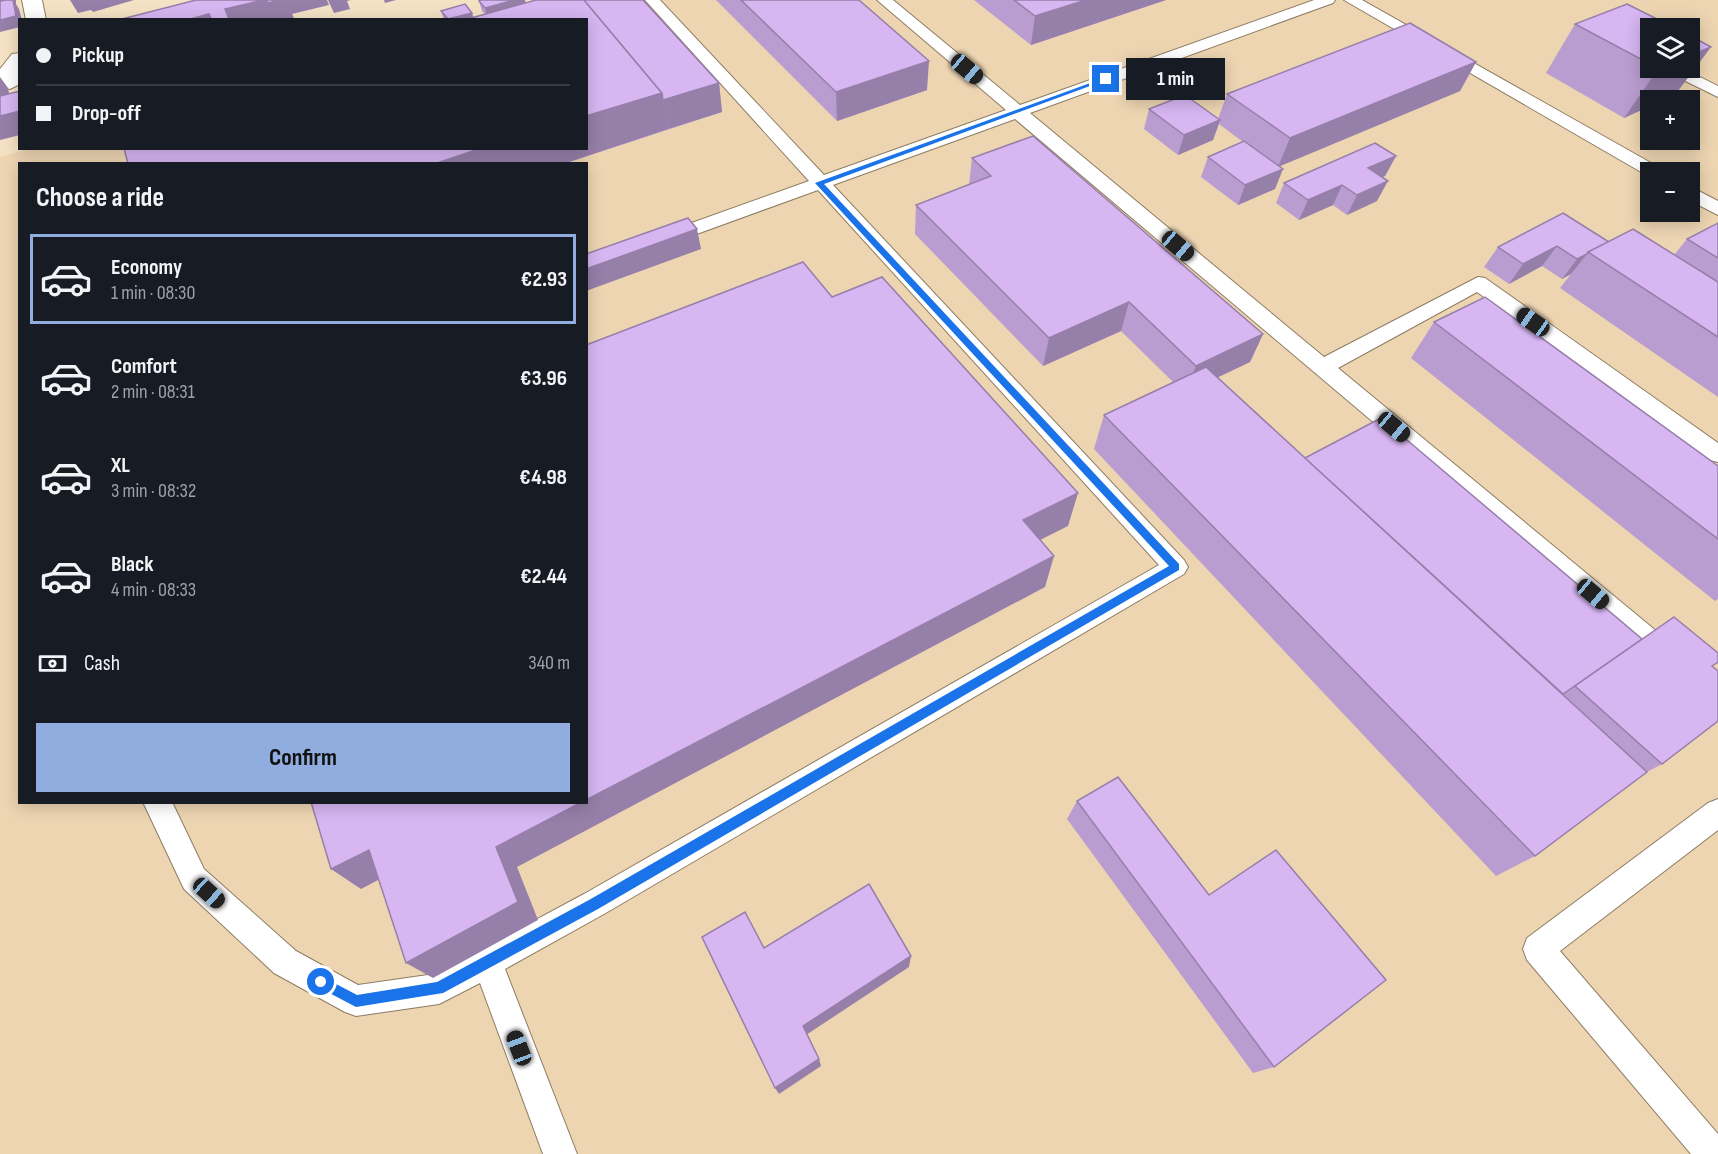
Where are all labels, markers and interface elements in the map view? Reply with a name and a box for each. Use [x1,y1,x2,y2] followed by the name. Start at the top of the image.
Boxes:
[1640,18,1700,222] map controls
[1640,18,1700,78] button: layers
[72,42,124,69] text: Pickup
[947,51,987,87] car
[1127,58,1226,100] callout: 1 min
[1092,65,1119,92] route end
[1157,67,1194,91] text: 1 min
[1640,90,1700,150] button: +
[72,100,141,127] text: Drop-off
[1640,162,1700,222] button: −
[36,182,164,214] text: Choose a ride
[1158,228,1198,264] car
[39,252,93,306] icon: car
[111,254,182,281] text: Economy
[521,266,567,293] text: €2.93
[111,281,195,305] text: 1 min · 08:30
[1513,304,1553,340] car
[39,351,93,405] icon: car
[111,353,177,380] text: Comfort
[520,365,567,392] text: €3.96
[111,380,195,404] text: 2 min · 08:31
[1374,409,1414,445] car
[39,450,93,504] icon: car
[111,452,130,479] text: XL
[519,464,567,491] text: €4.98
[111,479,196,503] text: 3 min · 08:32
[39,549,93,603] icon: car
[111,551,153,578] text: Black
[520,563,567,590] text: €2.44
[1573,576,1613,612] car
[111,578,196,602] text: 4 min · 08:33
[36,647,69,680] icon: cash
[84,650,120,677] text: Cash
[528,651,570,675] text: 340 m
[36,723,570,792] button: Confirm
[190,874,228,912] car
[307,968,334,995] route start
[504,1028,534,1068] car

